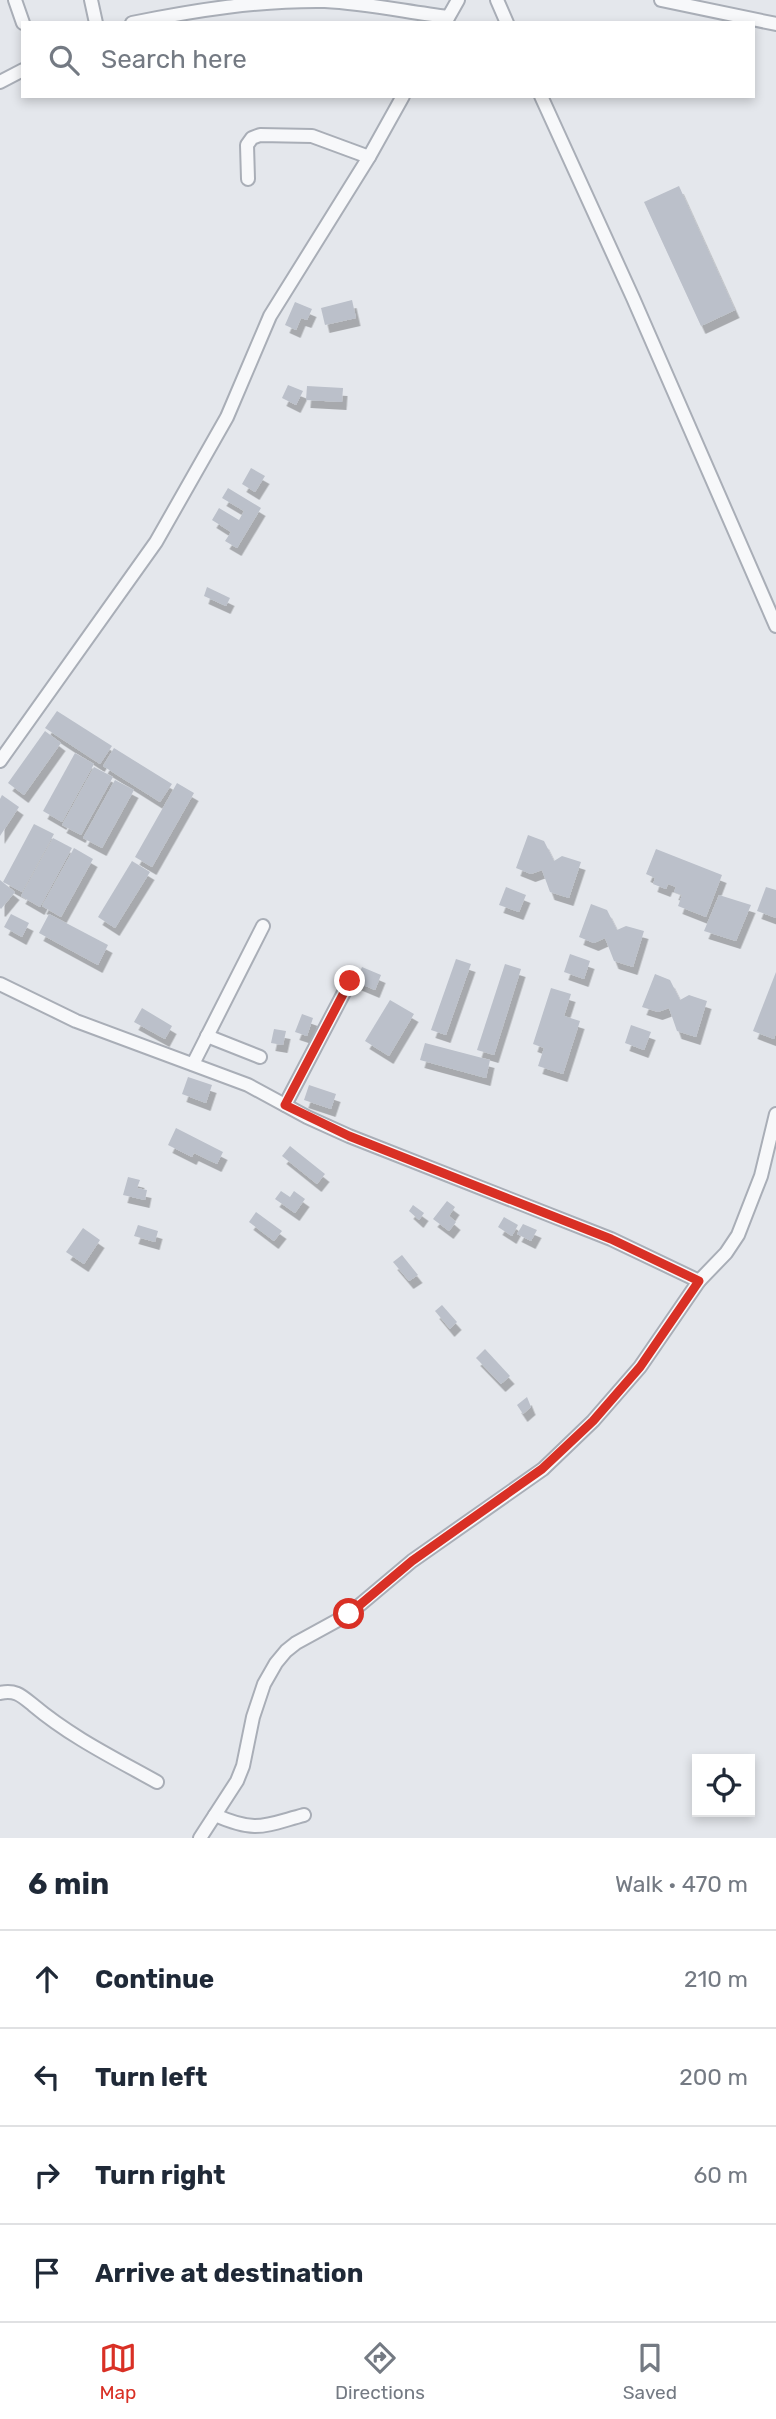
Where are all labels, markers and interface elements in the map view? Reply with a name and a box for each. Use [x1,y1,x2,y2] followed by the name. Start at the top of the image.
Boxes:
[21,21,755,98] search box
[45,41,83,79] icon: search
[101,44,247,75] text: Search here
[334,965,365,996] route end
[333,1598,364,1629] route start
[692,1754,755,1817] map controls
[692,1754,755,1817] button: locate
[28,1866,109,1902] text: 6 min
[615,1870,748,1898] text: Walk · 470 m
[28,1960,66,1998] icon: ahead
[95,1964,214,1995] text: Continue
[684,1965,748,1993] text: 210 m
[28,2058,66,2096] icon: left
[95,2062,207,2093] text: Turn left
[679,2063,748,2091] text: 200 m
[28,2156,66,2194] icon: right
[95,2160,225,2191] text: Turn right
[693,2161,748,2189] text: 60 m
[28,2254,66,2292] icon: arrive
[95,2258,363,2289] text: Arrive at destination
[99,2339,137,2404] tab: Map
[335,2339,425,2404] tab: Directions
[623,2339,677,2404] tab: Saved

